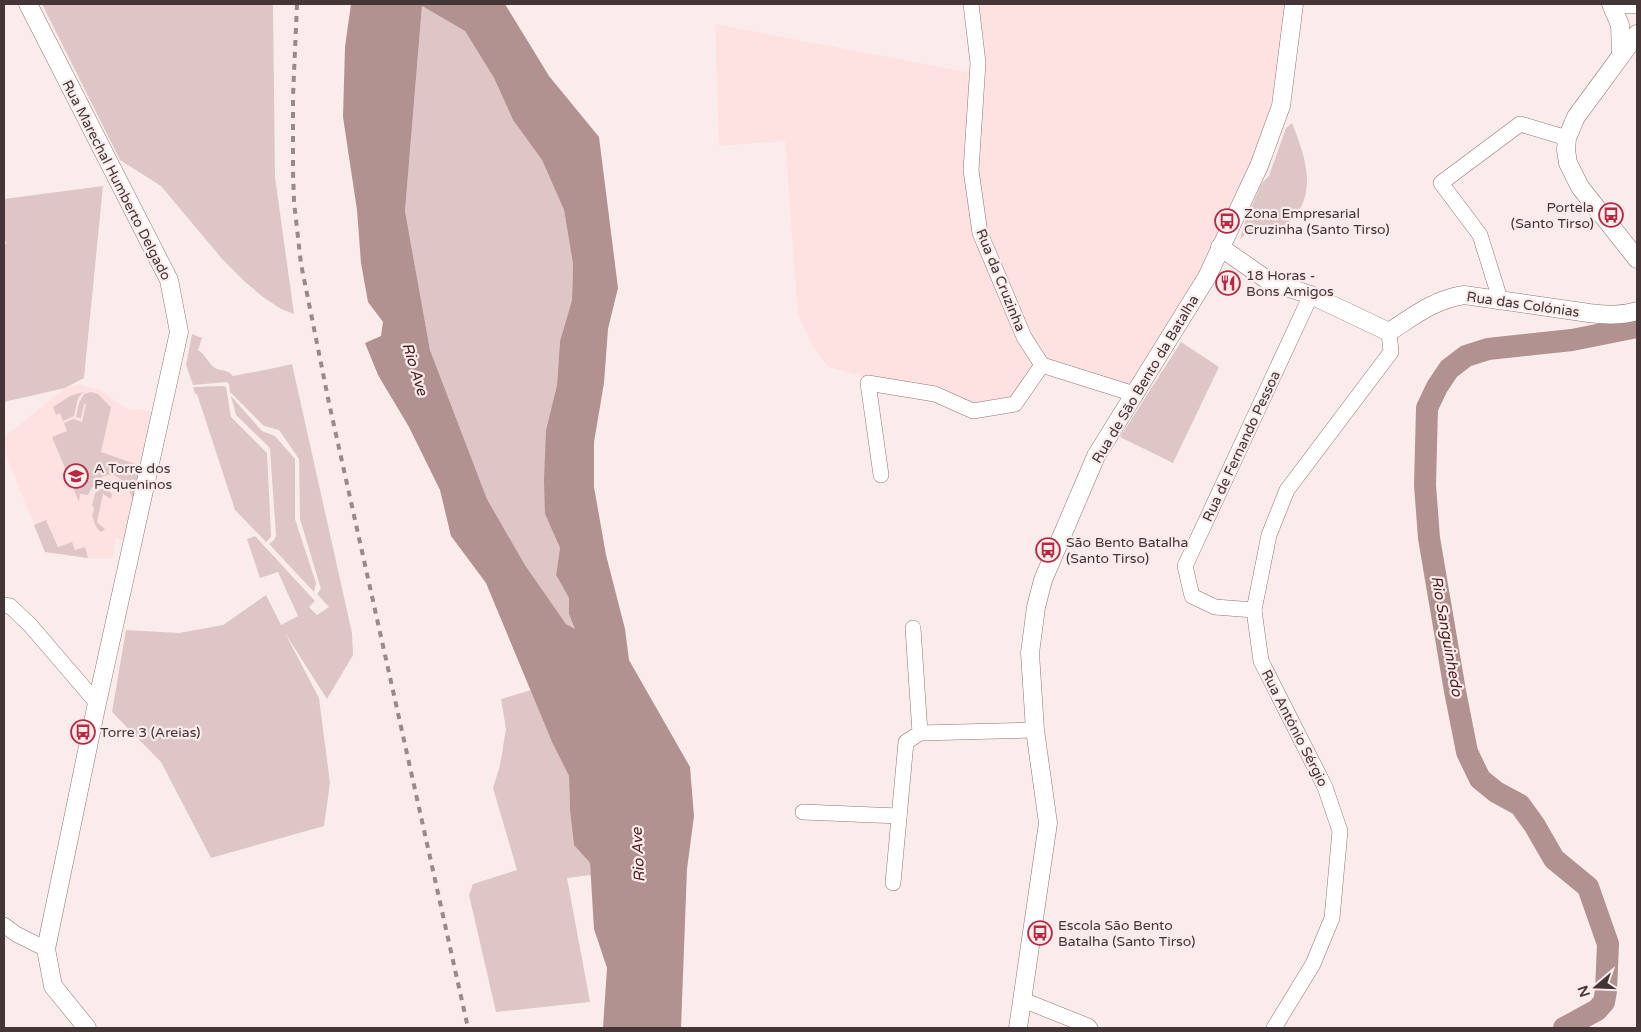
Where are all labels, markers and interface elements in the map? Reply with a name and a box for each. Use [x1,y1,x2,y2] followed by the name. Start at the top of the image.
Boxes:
[58,77,175,283] street label: Rua Marechal Humberto Delgado
[1511,199,1594,232] place label: Portela (Santo Tirso)
[1598,202,1624,228] bus stop icon: Portela (Santo Tirso)
[1244,205,1390,238] place label: Zona Empresarial Cruzinha (Santo Tirso)
[1214,208,1240,234] bus stop icon: Zona Empresarial Cruzinha (Santo Tirso)
[972,226,1029,334] street label: Rua da Cruzinha
[1246,267,1334,300] place label: 18 Horas - Bons Amigos
[1215,270,1241,296] restaurant icon: 18 Horas - Bons Amigos
[1465,288,1581,321] street label: Rua das Colónias
[1088,292,1202,466] street label: Rua de São Bento da Batalha
[398,340,432,399] water label: Rio Ave
[1199,368,1284,524] street label: Rua de Fernando Pessoa
[94,460,172,493] place label: A Torre dos Pequeninos
[63,463,89,489] school or university icon: A Torre dos Pequeninos
[1066,534,1188,567] place label: São Bento Batalha (Santo Tirso)
[1035,537,1061,563] bus stop icon: São Bento Batalha (Santo Tirso)
[1428,574,1467,698] water label: Rio Sanguinhedo
[1258,667,1331,790] street label: Rua António Sérgio
[70,719,96,745] bus stop icon: Torre 3 (Areias)
[100,724,200,741] place label: Torre 3 (Areias)
[628,826,648,883] water label: Rio Ave
[1058,917,1195,950] place label: Escola São Bento Batalha (Santo Tirso)
[1027,920,1053,946] bus stop icon: Escola São Bento Batalha (Santo Tirso)
[1571,962,1621,1012] north arrow
[1574,983,1594,999] text: N

